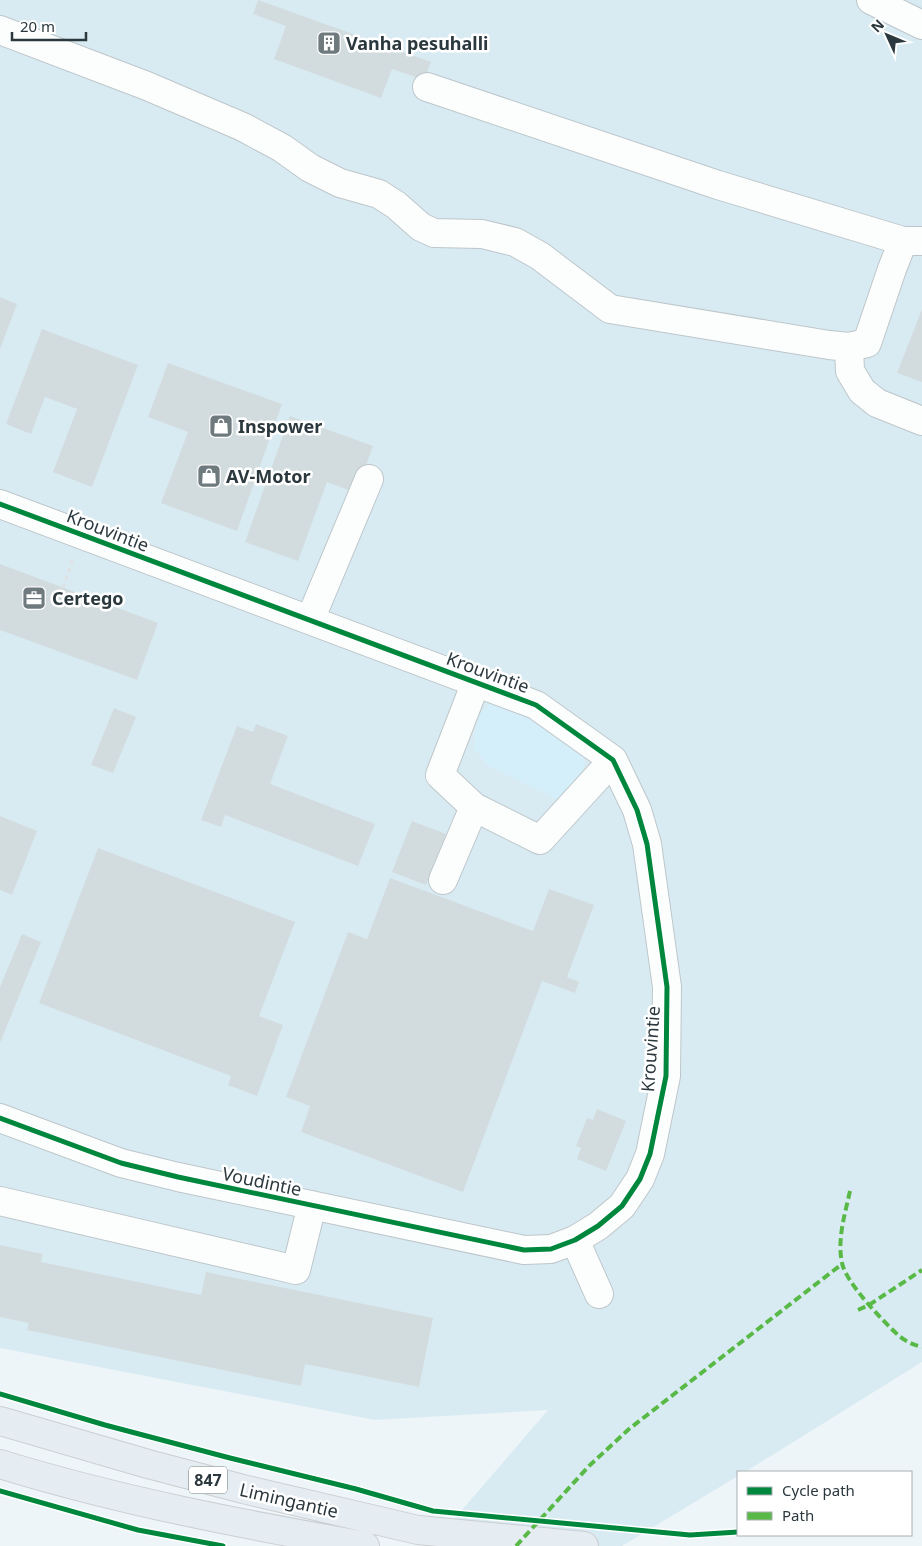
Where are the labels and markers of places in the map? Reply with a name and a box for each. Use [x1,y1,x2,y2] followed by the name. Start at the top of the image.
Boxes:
[316,30,342,56] building icon: Vanha pesuhalli
[346,31,488,55] place label: Vanha pesuhalli
[208,413,234,439] shop icon: Inspower
[238,414,322,438] place label: Inspower
[196,463,222,489] shop icon: AV-Motor
[226,464,311,488] place label: AV-Motor
[21,585,47,611] office icon: Certego
[52,586,124,610] place label: Certego

